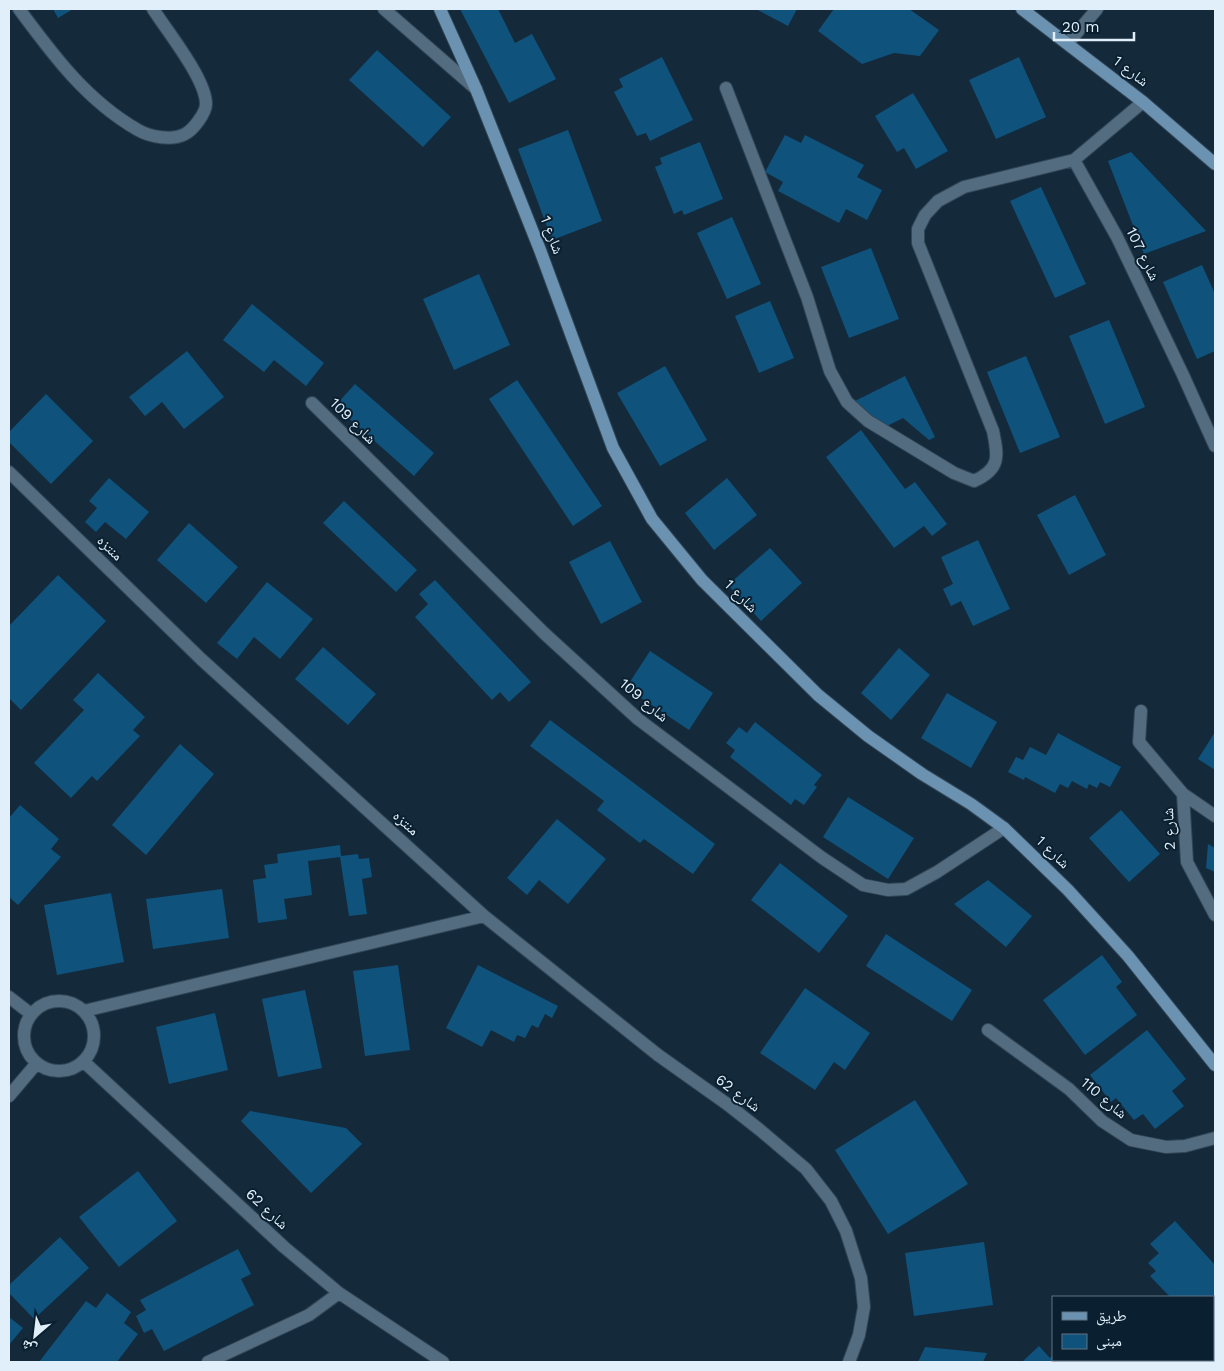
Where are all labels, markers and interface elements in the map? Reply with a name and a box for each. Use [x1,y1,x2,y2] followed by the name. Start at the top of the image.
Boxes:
[1054,10,1134,42] scale bar
[1062,18,1100,36] text: 20 m
[1109,52,1152,91] street label: شارع 1
[536,213,568,257] street label: شارع 1
[1122,224,1164,284] street label: شارع 107
[325,394,380,449] street label: شارع 109
[93,532,127,565] street label: منتزه
[720,576,761,617] street label: شارع 1
[615,674,672,726] street label: شارع 109
[389,807,423,839] street label: منتزه
[1159,807,1180,851] street label: شارع 2
[1032,832,1074,873] street label: شارع 1
[711,1070,764,1117] street label: شارع 62
[1077,1074,1131,1123] street label: شارع 110
[241,1185,292,1234] street label: شارع 62
[1052,1296,1214,1361] legend
[1096,1307,1127,1326] text: طريق
[10,1311,60,1361] north arrow
[1096,1332,1122,1351] text: مبنى
[18,1336,40,1358] text: ش

